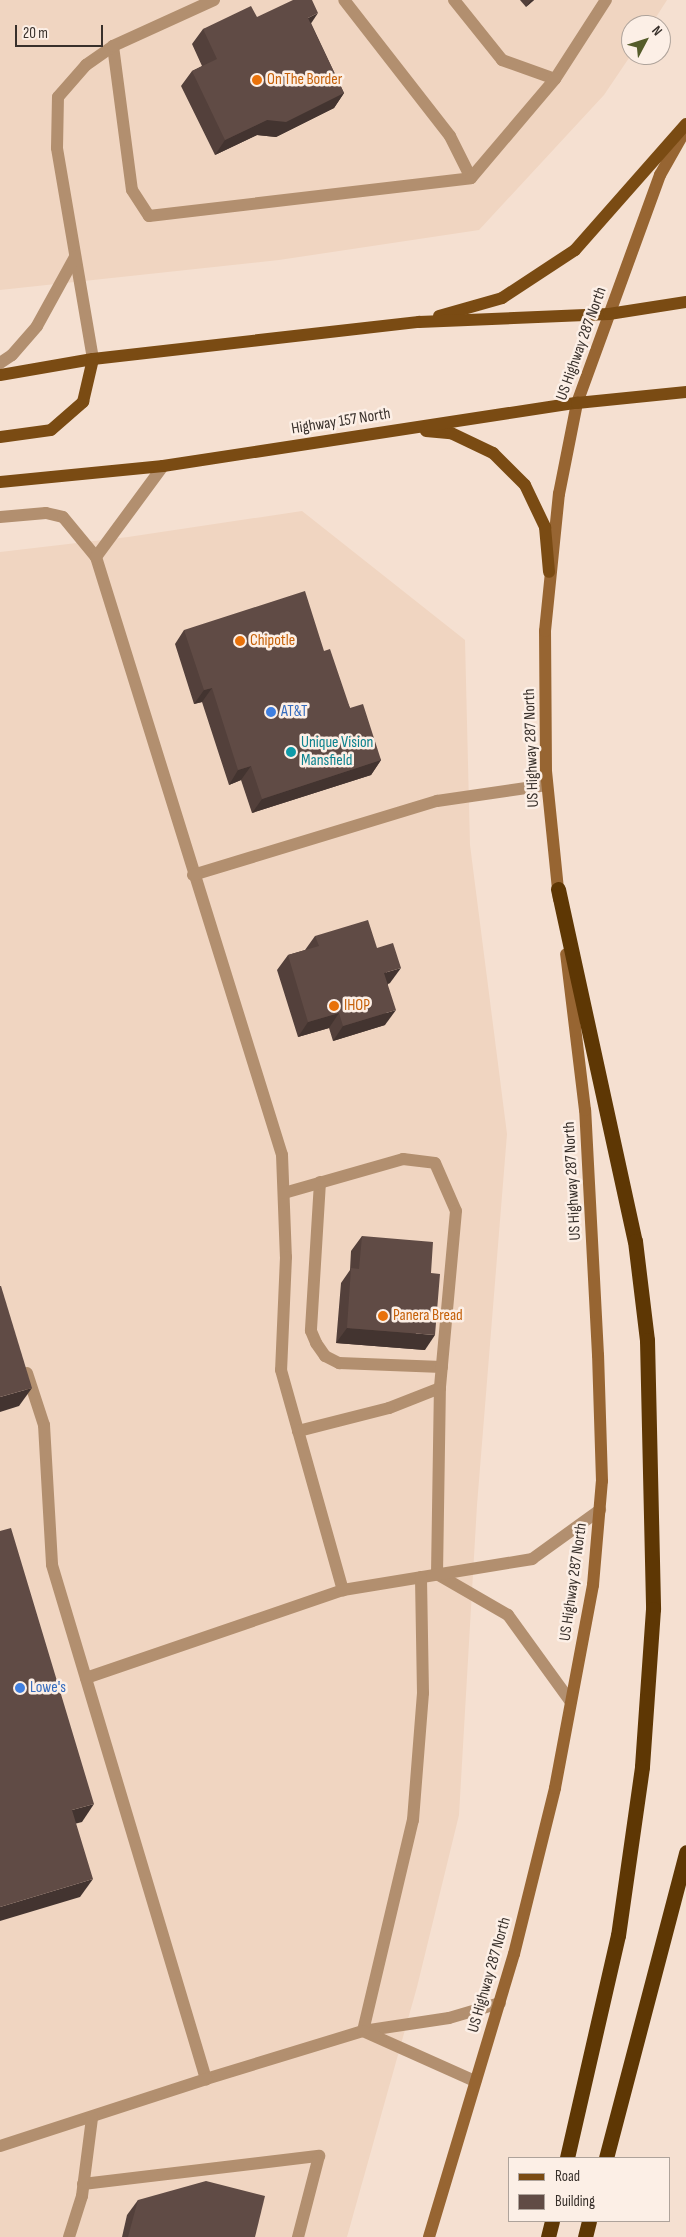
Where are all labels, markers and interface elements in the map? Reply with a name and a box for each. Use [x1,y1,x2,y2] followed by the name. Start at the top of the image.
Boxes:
[18,15,105,47] scale bar
[621,15,671,65] north arrow
[648,22,666,39] text: N
[23,24,48,43] text: 20 m
[267,70,342,90] place label: On The Border
[251,74,263,86] marker: On The Border
[553,285,611,403] street label: US Highway 287 North
[290,405,392,439] street label: Highway 157 North
[250,631,295,651] place label: Chipotle
[234,635,246,647] marker: Chipotle
[520,688,544,808] street label: US Highway 287 North
[281,702,307,722] place label: AT&T
[265,706,277,718] marker: AT&T
[301,733,373,771] place label: Unique Vision Mansfield
[285,746,297,758] marker: Unique Vision Mansfield
[344,996,370,1016] place label: IHOP
[328,1000,340,1012] marker: IHOP
[560,1121,586,1241] street label: US Highway 287 North
[393,1306,463,1326] place label: Panera Bread
[377,1310,389,1322] marker: Panera Bread
[556,1522,592,1642] street label: US Highway 287 North
[30,1678,66,1698] place label: Lowe's
[14,1682,26,1694] marker: Lowe's
[464,1915,516,2035] street label: US Highway 287 North
[508,2157,671,2222] legend
[555,2167,580,2186] text: Road
[555,2192,595,2211] text: Building

